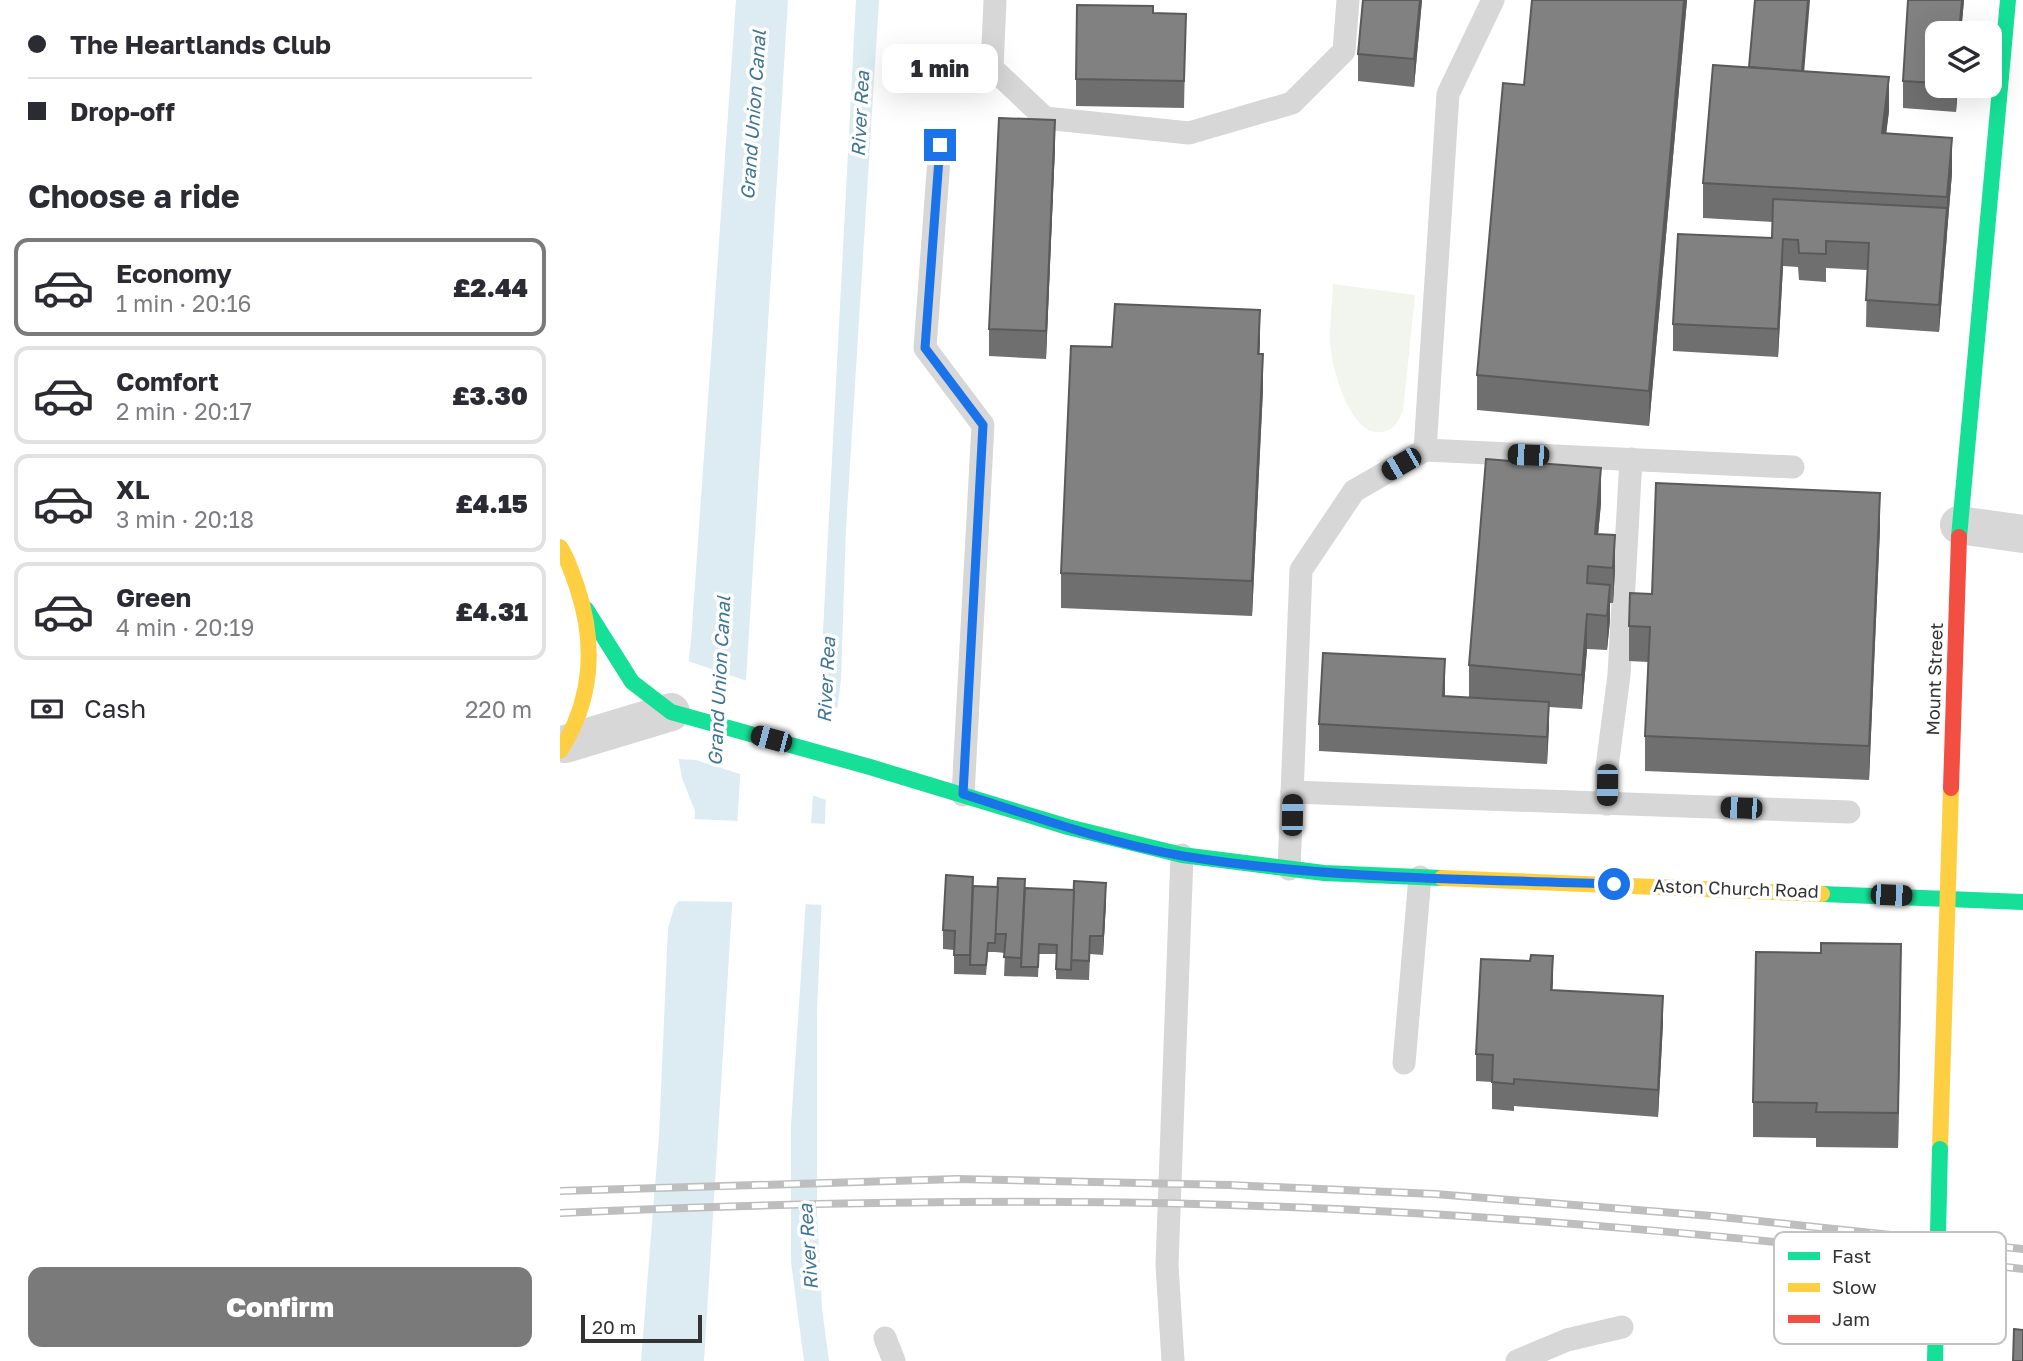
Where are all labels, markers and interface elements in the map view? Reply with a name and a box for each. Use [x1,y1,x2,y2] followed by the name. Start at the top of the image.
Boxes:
[1925,21,2002,98] map controls
[1925,21,2002,98] button: layers
[735,28,770,201] water label: Grand Union Canal
[70,29,331,60] text: The Heartlands Club
[882,44,998,92] callout: 1 min
[911,54,969,82] text: 1 min
[846,69,873,157] water label: River Rea
[70,96,175,127] text: Drop-off
[924,129,956,161] route end
[28,177,240,215] text: Choose a ride
[32,256,95,319] icon: car
[116,258,232,289] text: Economy
[453,272,528,303] text: £2.44
[116,289,252,317] text: 1 min · 20:16
[32,364,95,427] icon: car
[116,366,219,397] text: Comfort
[452,380,528,411] text: £3.30
[116,397,252,425] text: 2 min · 20:17
[1378,444,1425,484] car
[1507,444,1550,466] car
[32,472,95,535] icon: car
[116,474,150,505] text: XL
[456,488,528,519] text: £4.15
[116,505,254,533] text: 3 min · 20:18
[32,580,95,643] icon: car
[116,582,191,613] text: Green
[703,595,734,767] water label: Grand Union Canal
[456,596,528,627] text: £4.31
[116,613,254,641] text: 4 min · 20:19
[1921,622,1947,736] street label: Mount Street
[812,635,839,723] water label: River Rea
[28,690,66,728] icon: cash
[84,693,146,724] text: Cash
[465,695,532,723] text: 220 m
[748,723,795,755] car
[1597,764,1618,806] car
[1282,794,1303,836] car
[1720,797,1763,819] car
[1598,868,1630,900] route start
[1653,874,1819,902] street label: Aston Church Road
[1870,884,1913,906] car
[793,1202,822,1291] water label: River Rea
[1774,1232,2006,1344] legend
[1832,1244,1871,1267] text: Fast
[28,1267,532,1347] button: Confirm
[1832,1275,1877,1298] text: Slow
[1832,1307,1870,1330] text: Jam
[581,1312,702,1344] scale bar
[592,1315,636,1338] text: 20 m

